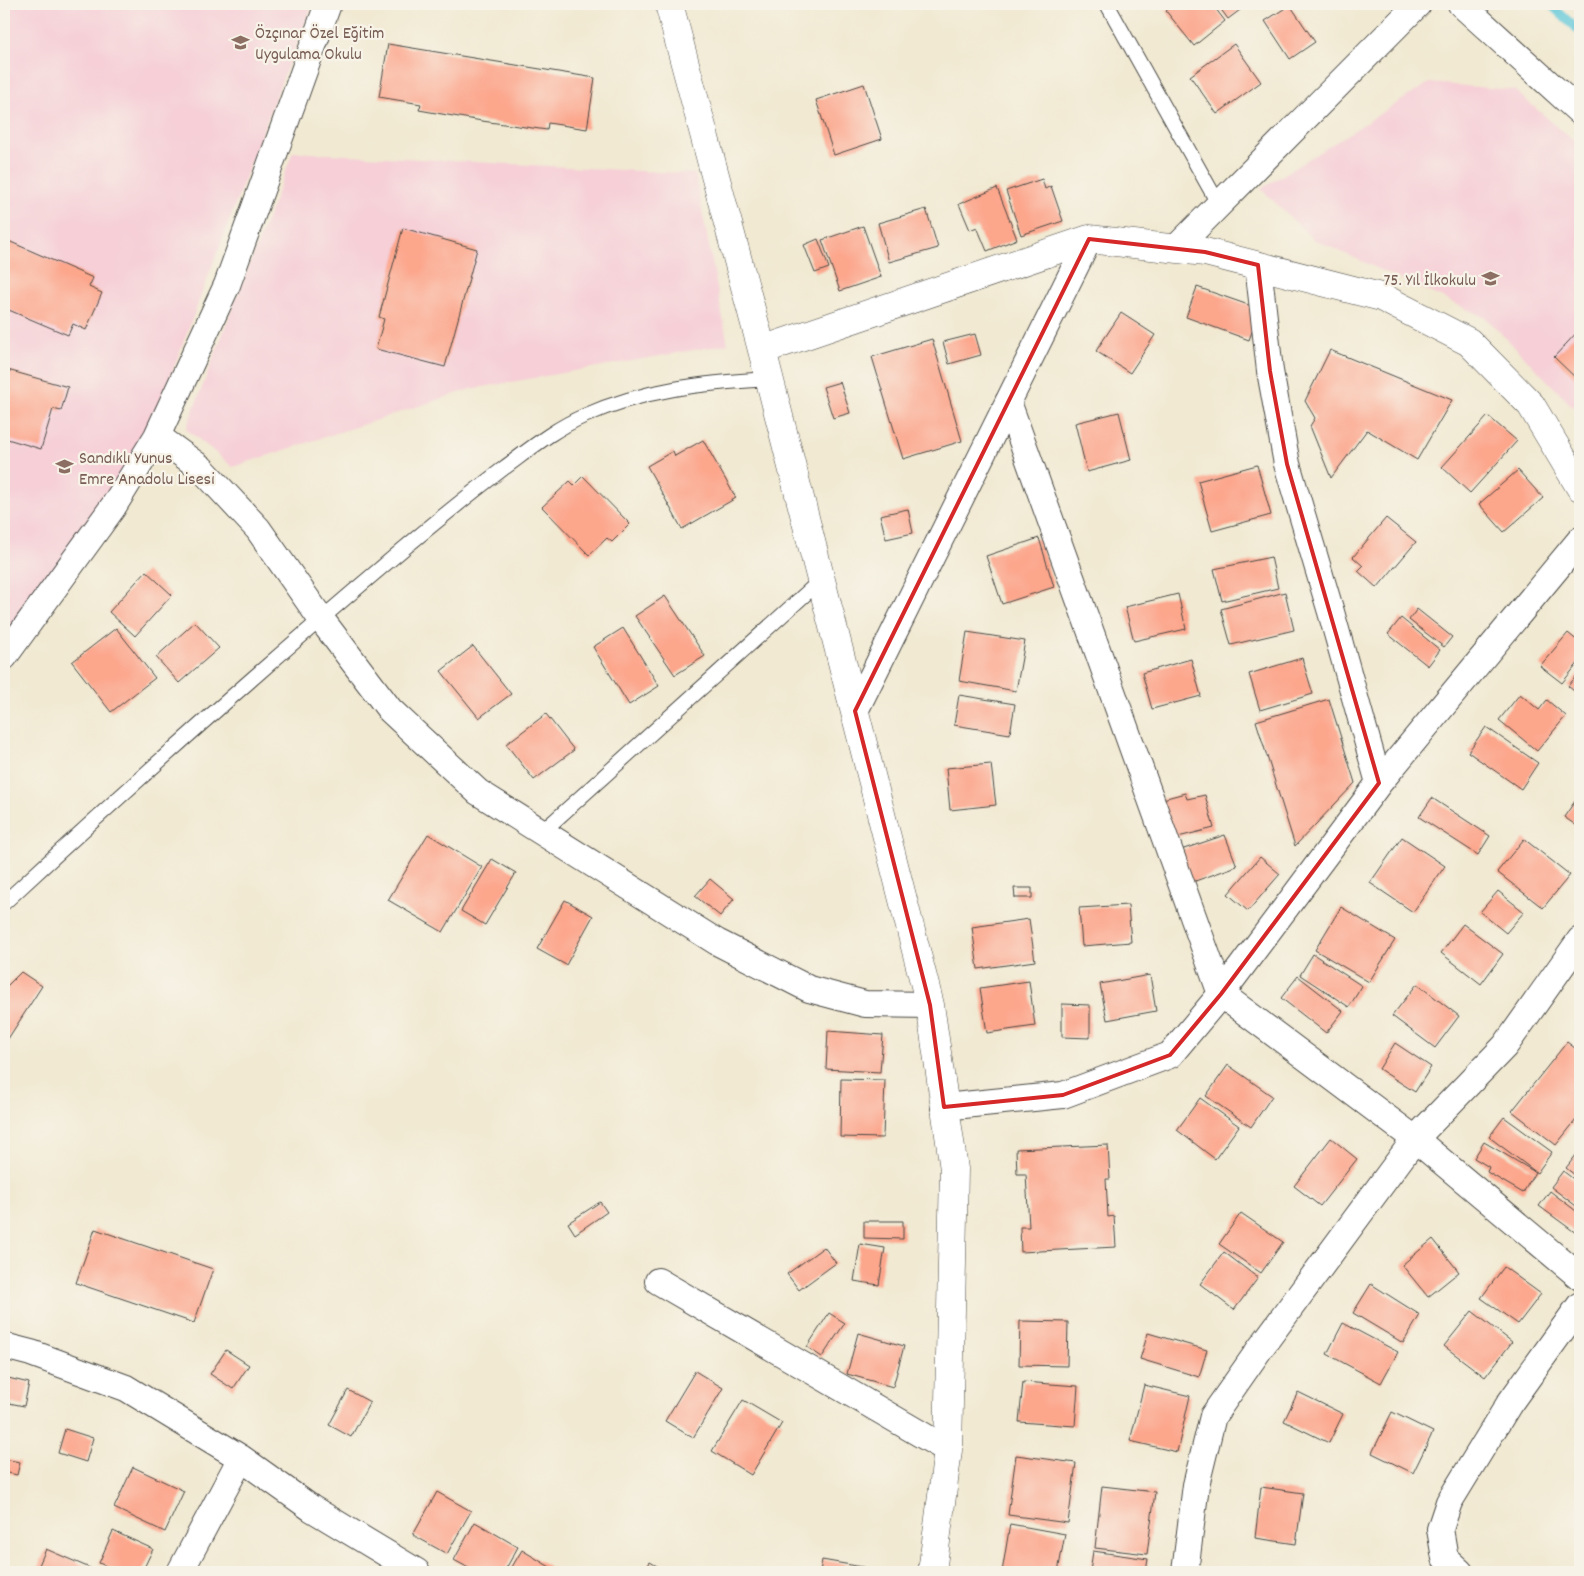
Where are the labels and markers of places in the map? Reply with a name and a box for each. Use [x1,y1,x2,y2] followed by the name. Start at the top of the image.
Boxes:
[255,22,384,68] place label: Özçınar Özel Eğitim Uygulama Okulu
[231,32,251,52] school or university icon: Özçınar Özel Eğitim Uygulama Okulu
[1383,269,1476,294] place label: 75. Yıl İlkokulu
[1480,269,1500,289] school or university icon: 75. Yıl İlkokulu
[79,447,215,493] place label: Sandıklı Yunus Emre Anadolu Lisesi
[55,457,75,477] school or university icon: Sandıklı Yunus Emre Anadolu Lisesi

